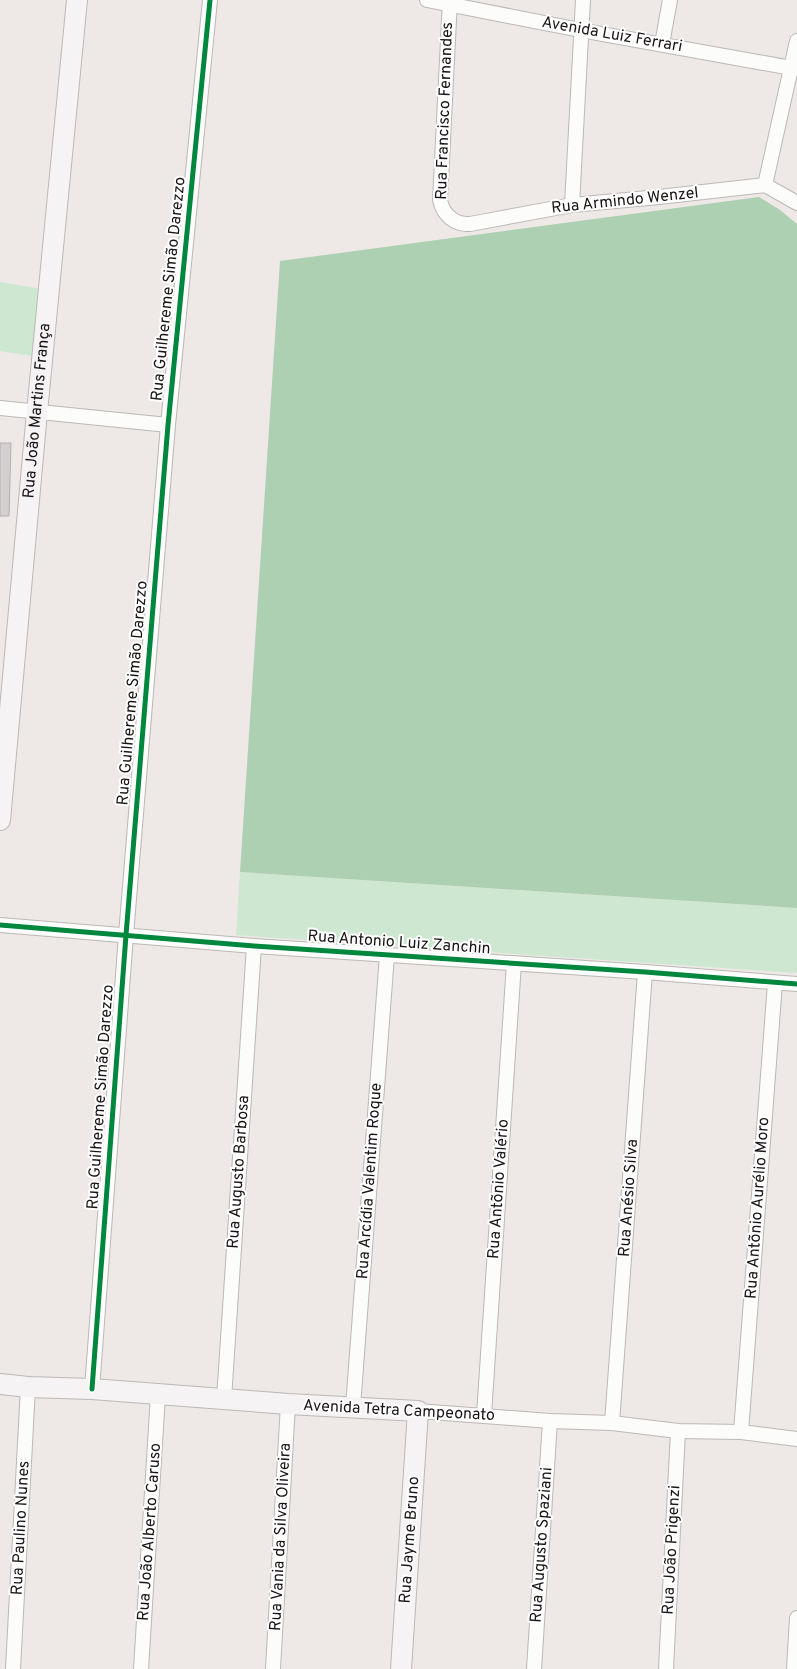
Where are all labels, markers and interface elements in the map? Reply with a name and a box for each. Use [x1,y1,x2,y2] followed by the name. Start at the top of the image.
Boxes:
[540,13,684,57] street label: Avenida Luiz Ferrari
[432,22,458,200] street label: Rua Francisco Fernandes
[147,176,191,402] street label: Rua Guilhereme Simão Darezzo
[550,183,700,219] street label: Rua Armindo Wenzel
[19,322,56,499] street label: Rua João Martins França
[113,580,153,806] street label: Rua Guilhereme Simão Darezzo
[307,927,491,959] street label: Rua Antonio Luiz Zanchin
[83,984,119,1210] street label: Rua Guilhereme Simão Darezzo
[353,1082,387,1280] street label: Rua Arcídia Valentim Roque
[224,1095,254,1249] street label: Rua Augusto Barbosa
[742,1116,774,1300] street label: Rua Antõnio Aurélio Moro
[484,1118,514,1260] street label: Rua Antõnio Valério
[615,1138,643,1258] street label: Rua Anésio Silva
[302,1396,496,1426] street label: Avenida Tetra Campeonato
[134,1442,166,1622] street label: Rua João Alberto Caruso
[266,1442,296,1632] street label: Rua Vania da Silva Oliveira
[7,1460,35,1596] street label: Rua Paulino Nunes
[527,1467,557,1623] street label: Rua Augusto Spaziani
[396,1476,424,1604] street label: Rua Jayme Bruno
[659,1485,685,1615] street label: Rua João Prigenzi

